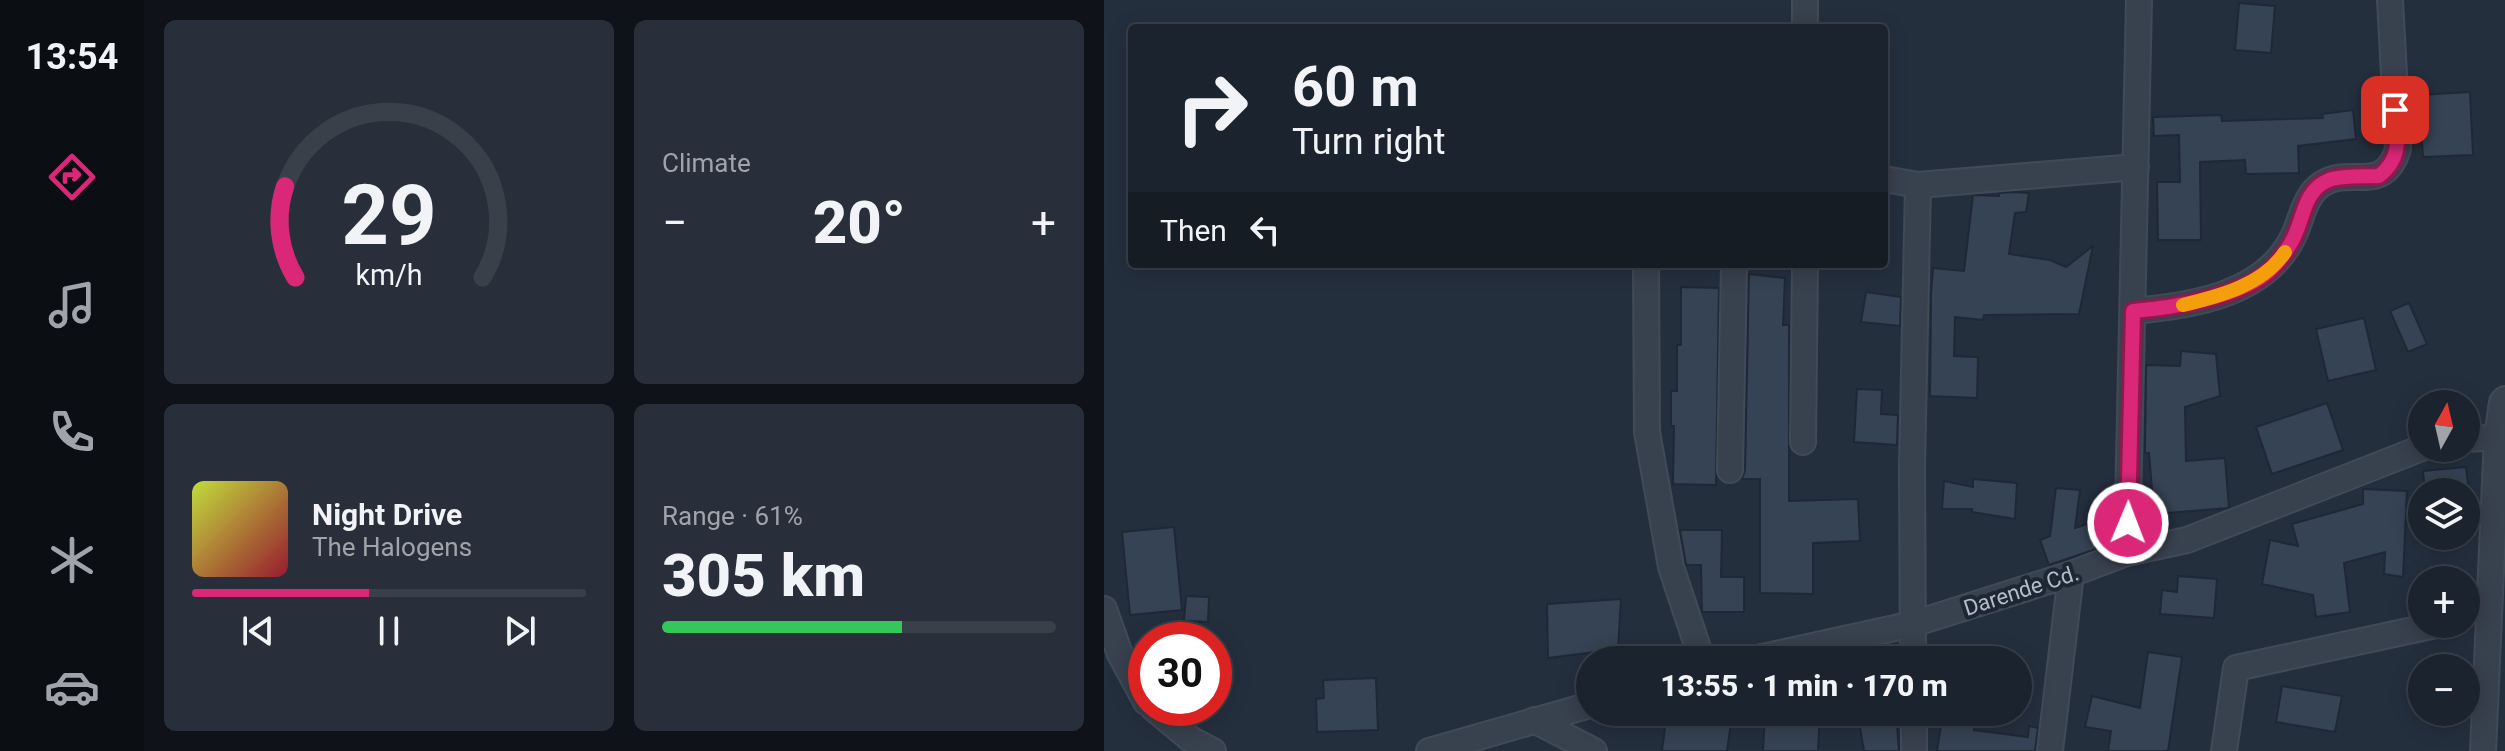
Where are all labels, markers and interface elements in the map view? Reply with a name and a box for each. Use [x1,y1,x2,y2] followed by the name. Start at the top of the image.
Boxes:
[26,36,118,78] text: 13:54
[1292,54,1419,120] text: 60 m
[1160,56,1264,160] icon: right
[2361,76,2429,144] pin
[2373,88,2417,132] icon: arrive
[1292,121,1445,163] text: Turn right
[662,148,751,178] text: Climate
[44,149,100,205] icon: directions
[341,166,437,263] text: 29
[813,187,906,258] text: 20°
[662,197,687,249] text: −
[1031,197,1056,249] text: +
[1243,208,1287,252] icon: left
[1160,213,1227,248] text: Then
[355,258,423,292] text: km/h
[44,277,100,333] icon: music
[2408,390,2480,462] north arrow
[2408,390,2480,726] map controls
[44,404,100,460] icon: phone
[2408,478,2480,550] button: layers
[2086,481,2170,565] position arrow
[312,497,462,532] text: Night Drive
[662,501,803,531] text: Range · 61%
[44,532,100,588] icon: climate
[312,532,472,562] text: The Halogens
[662,540,865,611] text: 305 km
[1960,560,2082,621] street label: Darende Cd.
[2408,566,2480,638] button: +
[236,609,280,653] icon: previous
[367,609,411,653] icon: pause
[498,609,542,653] icon: next
[1128,622,1232,726] speed limit sign: 30
[2408,654,2480,726] button: −
[44,659,100,715] icon: car
[1660,668,1948,703] text: 13:55 · 1 min · 170 m

